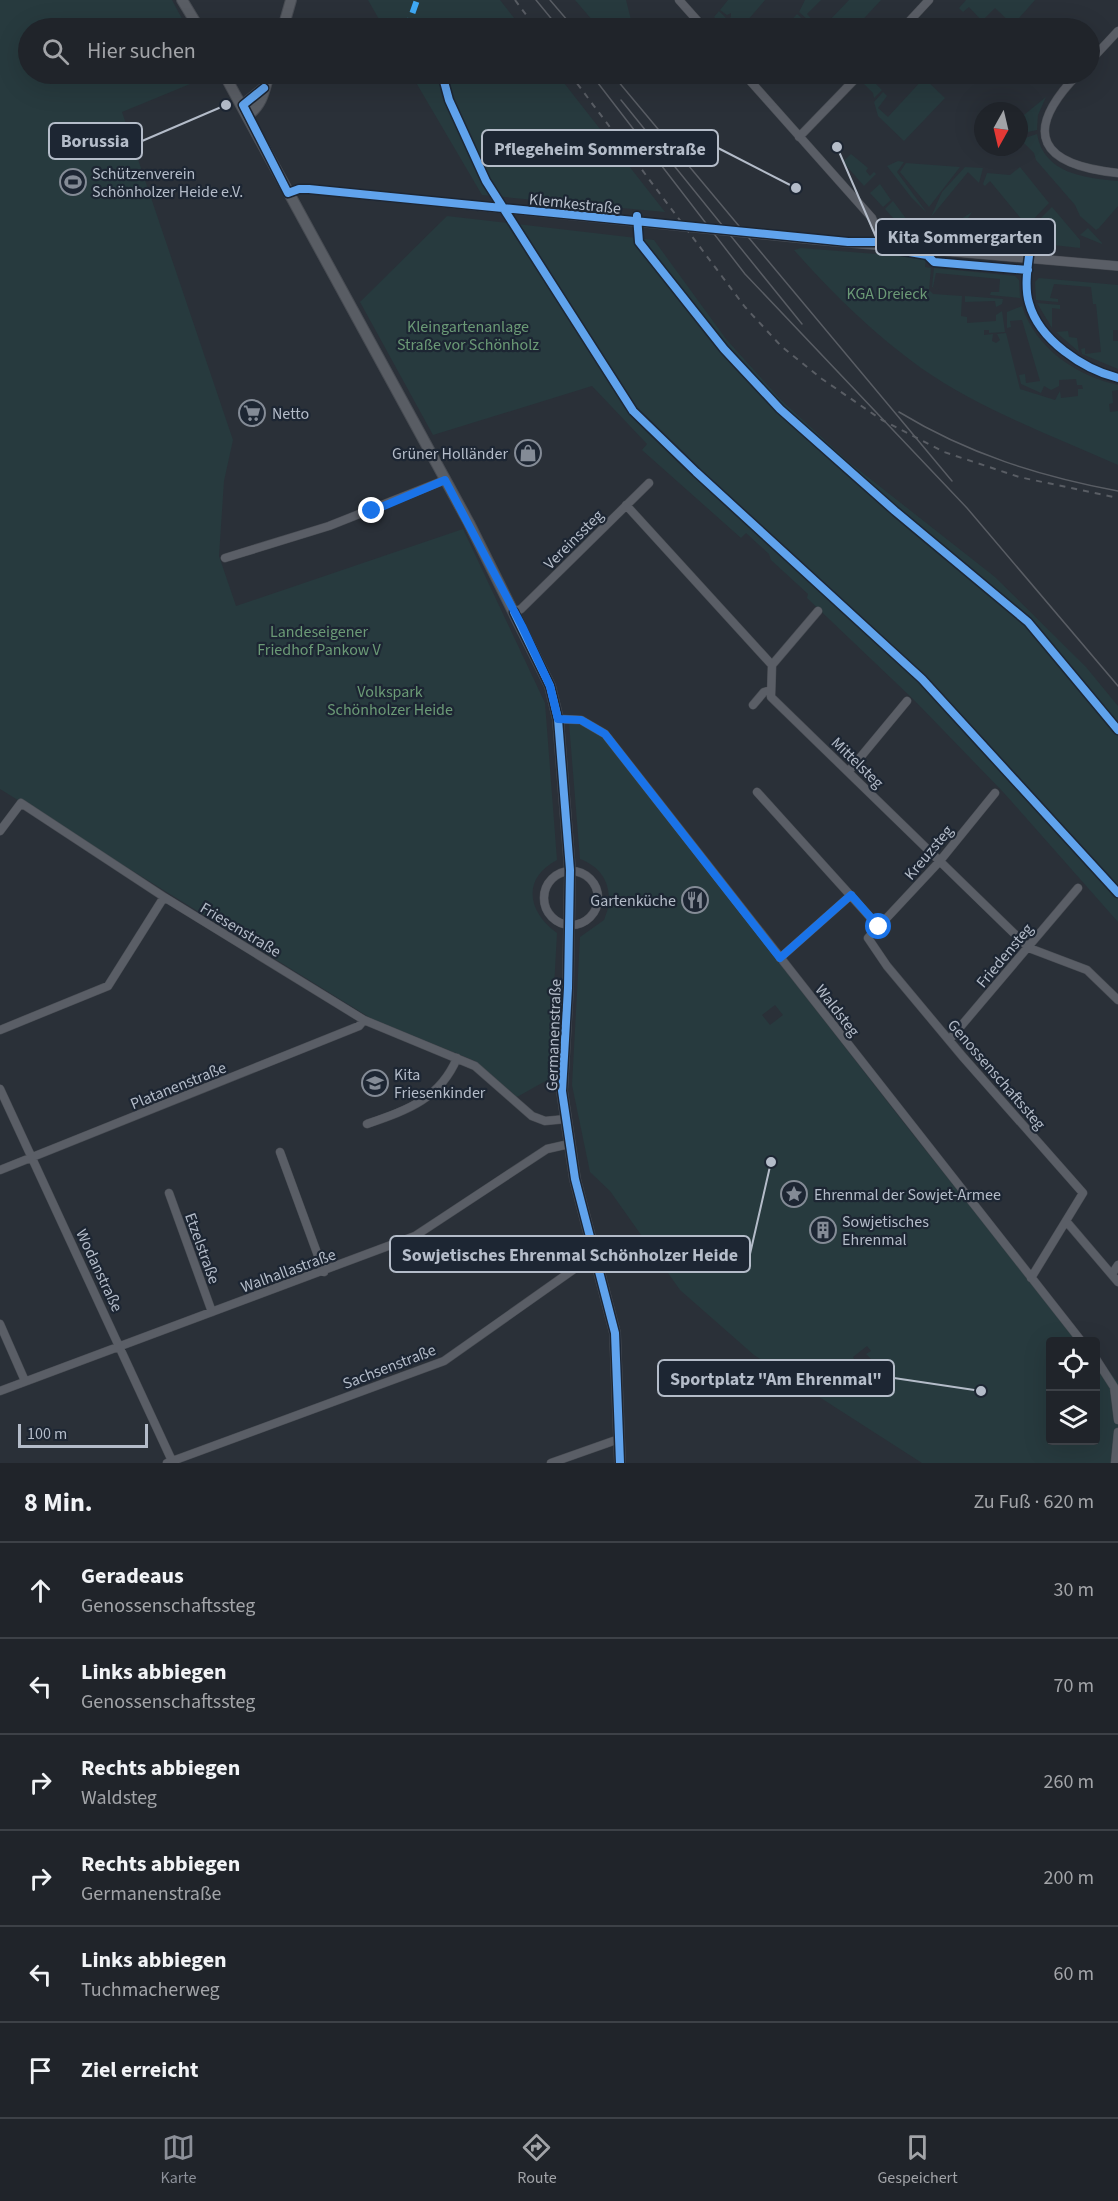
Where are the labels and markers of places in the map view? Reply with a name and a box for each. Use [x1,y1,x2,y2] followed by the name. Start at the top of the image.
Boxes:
[49,123,142,159] callout: Borussia
[482,130,718,166] callout: Pflegeheim Sommerstraße
[92,163,243,203] place label: Schützenverein Schönholzer Heide e.V.
[58,167,88,197] sports icon: Schützenverein Schönholzer Heide e.V.
[876,219,1055,255] callout: Kita Sommergarten
[237,398,267,428] supermarket icon: Netto
[272,403,309,425] place label: Netto
[513,438,543,468] shop icon: Grüner Holländer
[392,443,508,465] place label: Grüner Holländer
[680,885,710,915] restaurant icon: Gartenküche
[590,890,676,912] place label: Gartenküche
[394,1064,486,1104] place label: Kita Friesenkinder
[360,1068,390,1098] school or university icon: Kita Friesenkinder
[779,1179,809,1209] place icon: Ehrenmal der Sowjet-Armee
[814,1184,1001,1206] place label: Ehrenmal der Sowjet-Armee
[842,1211,929,1251] place label: Sowjetisches Ehrenmal
[808,1215,838,1245] building icon: Sowjetisches Ehrenmal
[390,1236,750,1272] callout: Sowjetisches Ehrenmal Schönholzer Heide
[658,1360,894,1396] callout: Sportplatz "Am Ehrenmal"

